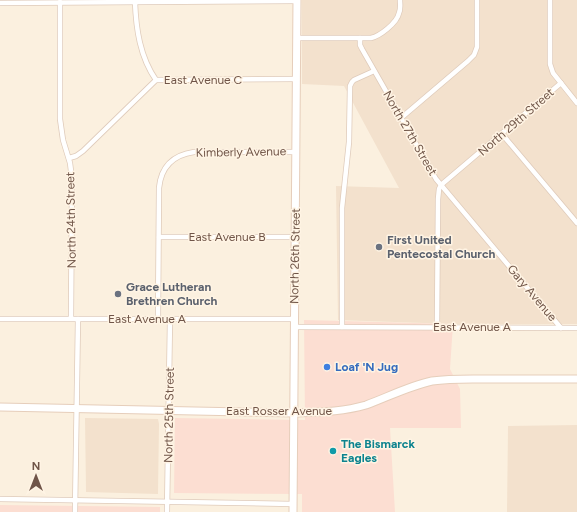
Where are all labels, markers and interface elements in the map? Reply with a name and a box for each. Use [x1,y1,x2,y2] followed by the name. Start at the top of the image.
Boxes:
[164,73,243,87] street label: East Avenue C
[475,85,557,159] street label: North 29th Street
[380,88,440,178] street label: North 27th Street
[196,144,287,160] street label: Kimberly Avenue
[63,171,79,268] street label: North 24th Street
[287,208,303,304] street label: North 26th Street
[188,230,266,244] street label: East Avenue B
[387,233,495,261] place label: First United Pentecostal Church
[374,242,384,252] marker: First United Pentecostal Church
[504,262,560,324] street label: Gary Avenue
[126,280,218,308] place label: Grace Lutheran Brethren Church
[113,289,123,299] marker: Grace Lutheran Brethren Church
[108,312,186,326] street label: East Avenue A
[433,320,511,334] street label: East Avenue A
[335,360,398,374] place label: Loaf 'N Jug
[322,362,332,372] marker: Loaf 'N Jug
[161,366,177,463] street label: North 25th Street
[226,404,333,418] street label: East Rosser Avenue
[341,437,415,465] place label: The Bismarck Eagles
[328,446,338,456] marker: The Bismarck Eagles
[16,456,56,496] north arrow
[32,460,40,473] text: N

